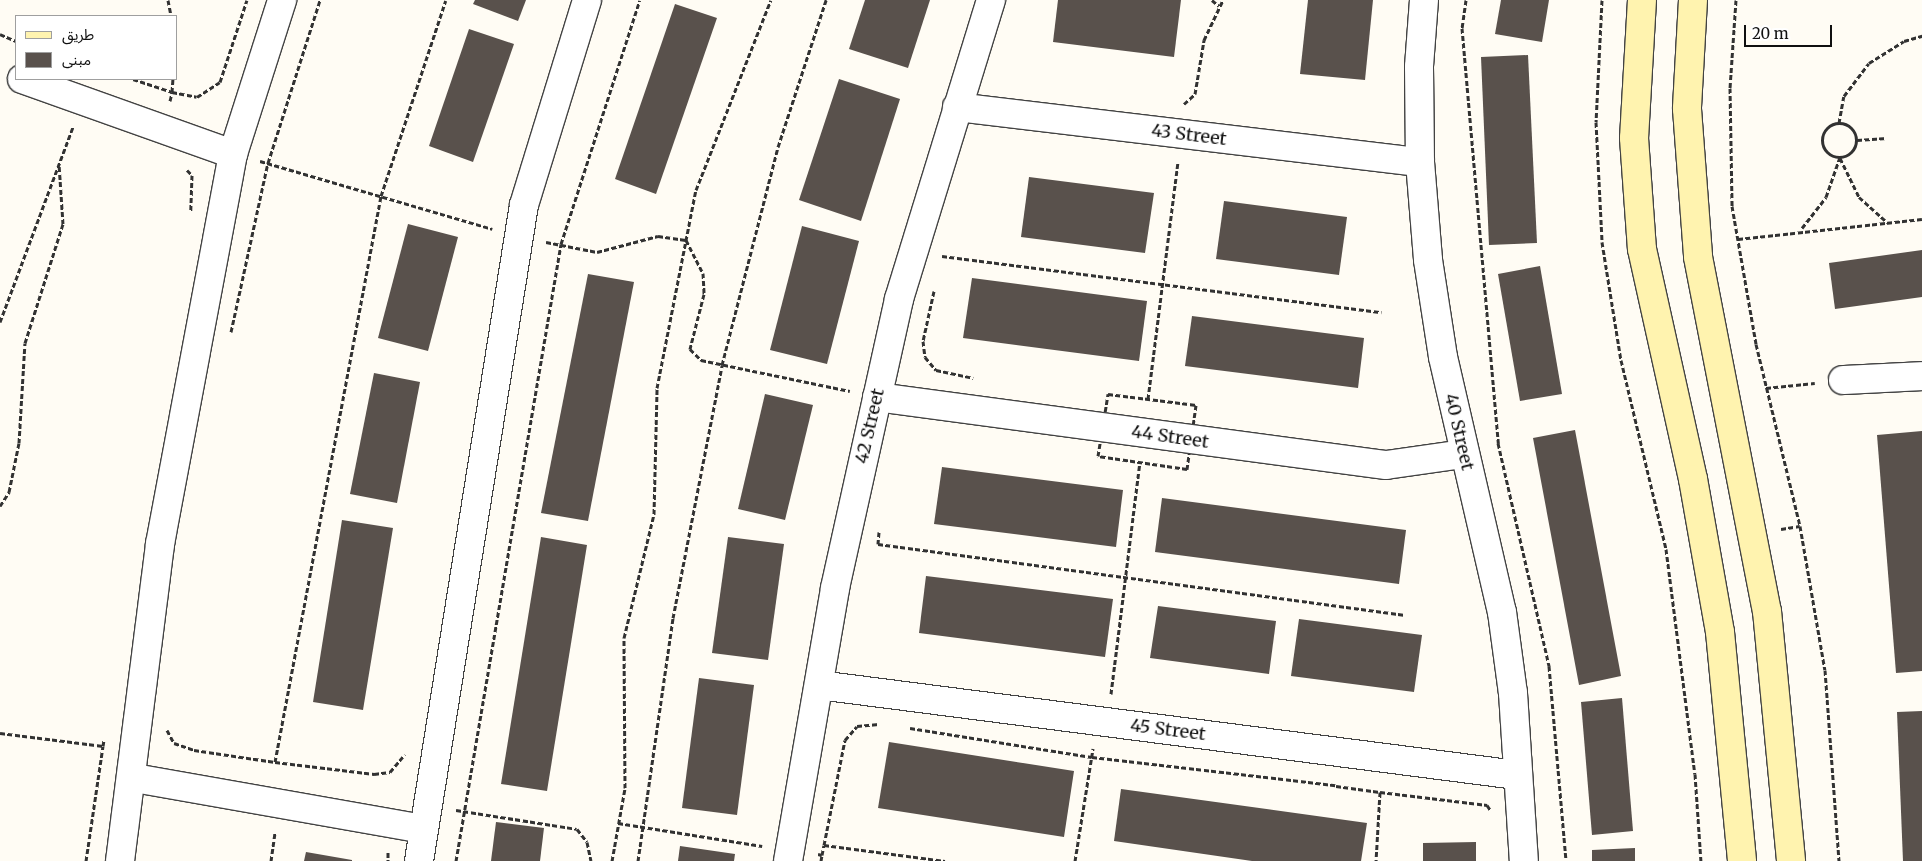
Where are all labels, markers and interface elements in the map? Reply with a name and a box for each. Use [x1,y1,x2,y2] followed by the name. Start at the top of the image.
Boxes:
[15,15,178,80] legend
[1747,15,1834,47] scale bar
[1752,24,1789,43] text: 20 m
[62,25,94,44] text: طريق
[62,50,91,69] text: مبنى
[1150,120,1228,150] street label: 43 Street
[851,386,889,466] street label: 42 Street
[1440,391,1478,473] street label: 40 Street
[1130,421,1210,453] street label: 44 Street
[1129,715,1207,745] street label: 45 Street

